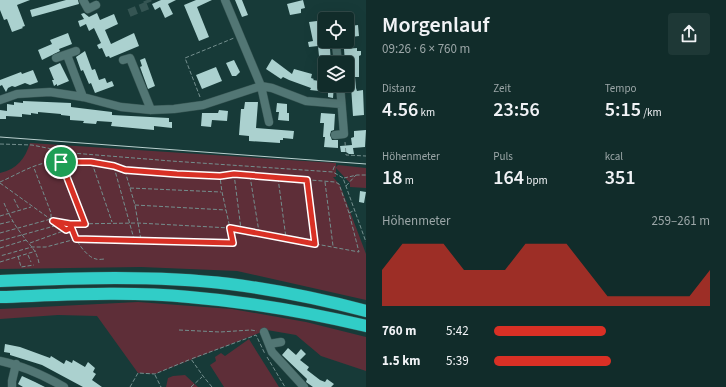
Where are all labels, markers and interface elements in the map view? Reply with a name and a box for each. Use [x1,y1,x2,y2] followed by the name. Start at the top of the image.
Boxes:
[382,9,490,41] text: Morgenlauf
[318,12,354,92] map controls
[318,12,354,48] button: locate
[668,13,710,55] button: share
[382,40,470,58] text: 09:26 · 6 × 760 m
[318,56,354,92] button: layers
[382,81,416,96] text: Distanz
[493,81,511,96] text: Zeit
[605,81,636,96] text: Tempo
[382,96,418,124] text: 4.56
[493,96,540,124] text: 23:56
[605,96,641,124] text: 5:15
[418,105,435,120] text: km
[641,105,662,120] text: /km
[44,145,78,179] pin
[382,149,440,164] text: Höhenmeter
[493,149,513,164] text: Puls
[605,149,623,164] text: kcal
[50,151,72,173] icon: arrive
[382,164,403,192] text: 18
[493,164,524,192] text: 164
[605,164,635,192] text: 351
[403,173,414,188] text: m
[524,173,548,188] text: bpm
[382,212,450,230] text: Höhenmeter
[652,212,710,230] text: 259–261 m
[382,322,416,340] text: 760 m
[446,322,469,340] text: 5:42
[382,352,421,370] text: 1.5 km
[446,352,469,370] text: 5:39

